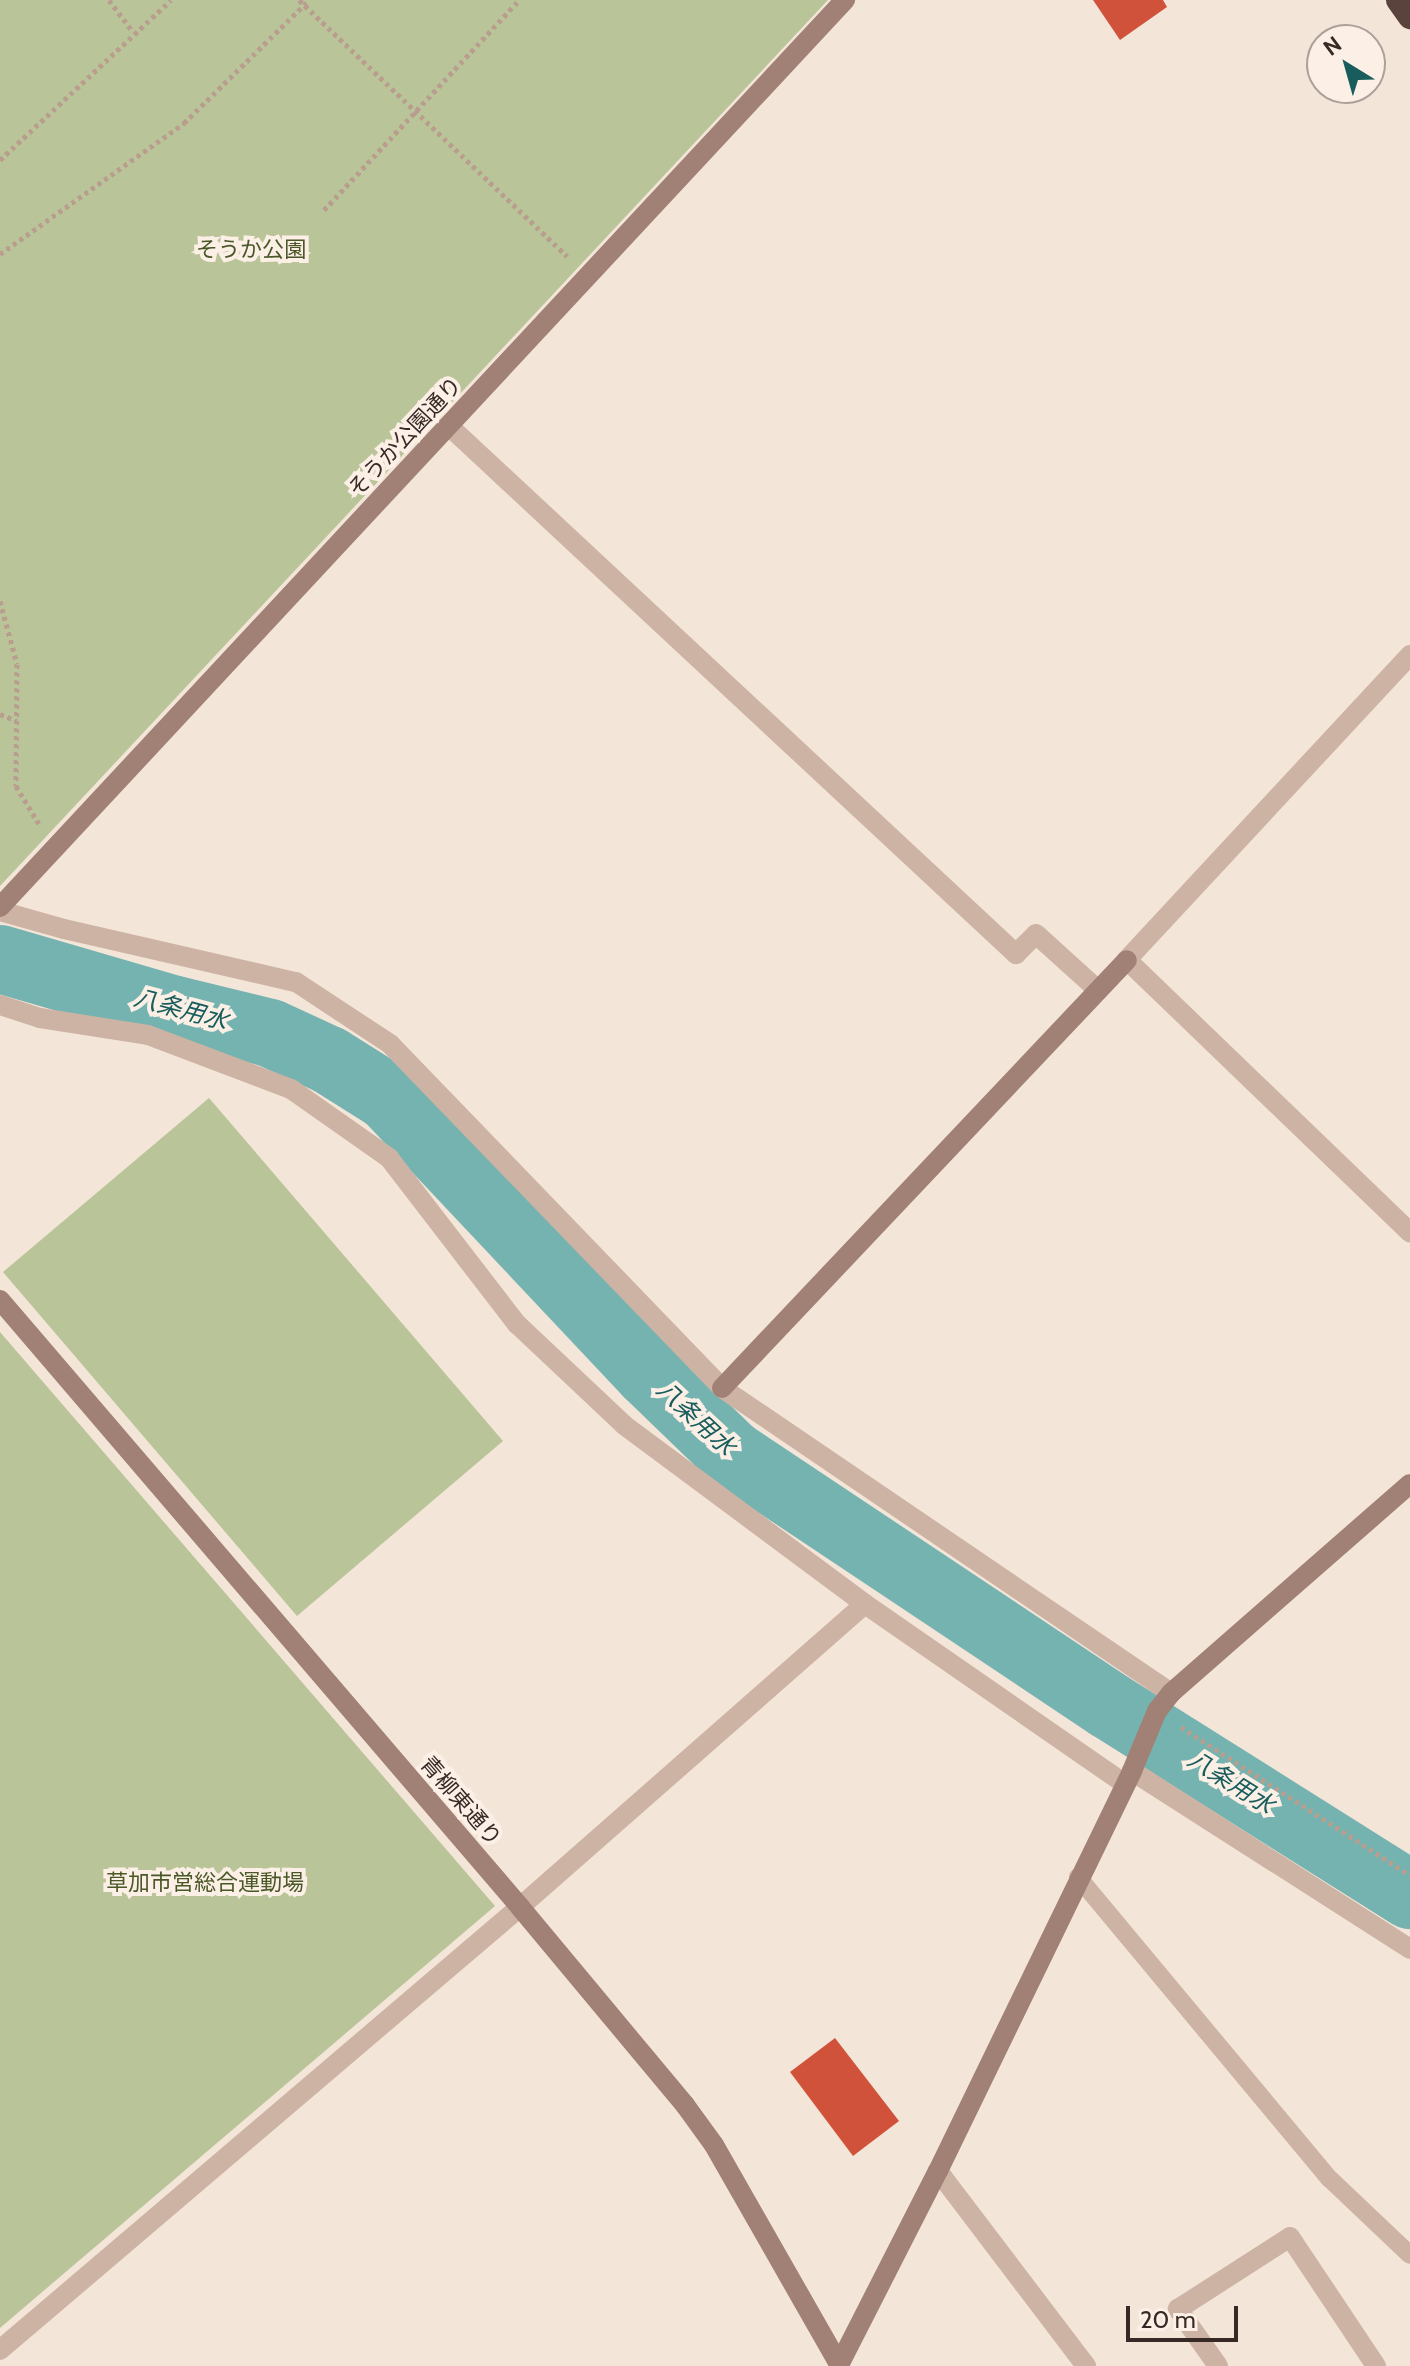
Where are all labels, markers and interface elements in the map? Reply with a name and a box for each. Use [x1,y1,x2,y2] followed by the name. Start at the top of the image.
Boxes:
[1306,24,1386,104] north arrow
[1318,31,1347,61] text: N
[196,237,306,263] park label: そうか公園
[343,372,467,502] street label: そうか公園通り
[131,983,231,1035] water label: 八条用水
[651,1375,741,1461] water label: 八条用水
[1183,1744,1279,1820] water label: 八条用水
[415,1751,507,1851] street label: 青柳東通り
[106,1870,304,1896] park label: 草加市営総合運動場
[1130,2290,1242,2340] scale bar
[1140,2305,1196,2334] text: 20 m

